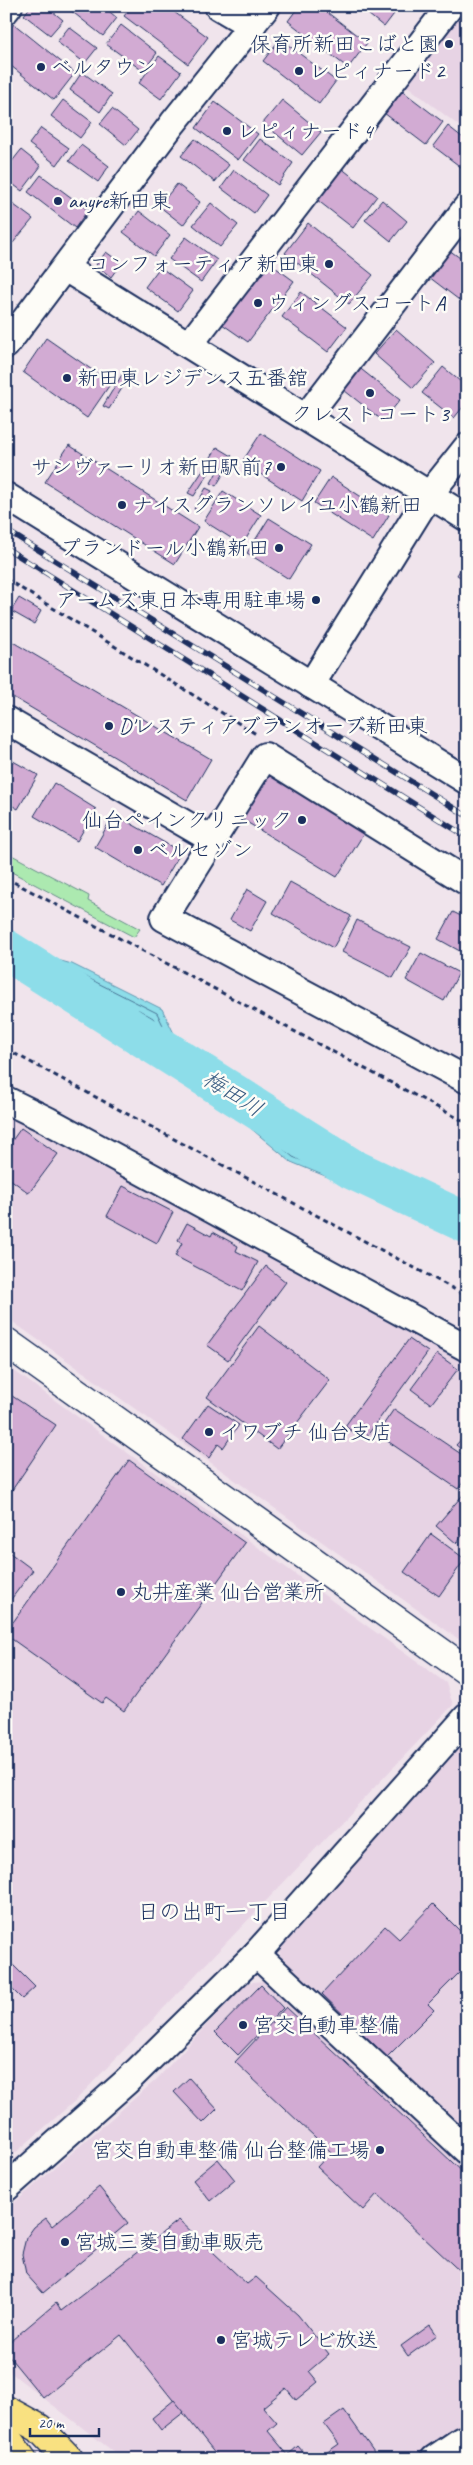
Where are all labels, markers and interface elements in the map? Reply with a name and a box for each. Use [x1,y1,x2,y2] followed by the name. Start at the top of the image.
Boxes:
[250,31,439,57] place label: 保育所新田こばと園
[443,38,455,50] marker: 保育所新田こばと園
[51,54,156,80] place label: ベルタウン
[309,58,446,84] place label: レピィナード2
[35,61,47,73] marker: ベルタウン
[293,65,305,77] marker: レピィナード2
[237,118,375,144] place label: レピィナード4
[221,125,233,137] marker: レピィナード4
[68,188,171,214] place label: anyre新田東
[52,195,64,207] marker: anyre新田東
[88,251,319,277] place label: コンフォーティア新田東
[323,258,335,270] marker: コンフォーティア新田東
[268,290,447,316] place label: ウィングスコートA
[252,297,264,309] marker: ウィングスコートA
[77,365,308,391] place label: 新田東レジデンス五番舘
[61,372,73,384] marker: 新田東レジデンス五番舘
[364,387,376,399] marker: クレストコート3
[291,401,451,427] place label: クレストコート3
[31,454,273,480] place label: サンヴァーリオ新田駅前7
[275,461,287,473] marker: サンヴァーリオ新田駅前7
[132,492,422,518] place label: ナイスグランソレイユ小鶴新田
[116,499,128,511] marker: ナイスグランソレイユ小鶴新田
[60,535,269,561] place label: プランドール小鶴新田
[273,542,285,554] marker: プランドール小鶴新田
[56,587,306,613] place label: アームズ東日本専用駐車場
[310,594,322,606] marker: アームズ東日本専用駐車場
[119,713,428,739] place label: D'レスティアブランオーブ新田東
[103,720,115,732] marker: D'レスティアブランオーブ新田東
[82,807,292,833] place label: 仙台ペインクリニック
[296,814,308,826] marker: 仙台ペインクリニック
[148,837,253,863] place label: ベルセゾン
[132,844,144,856] marker: ベルセゾン
[198,1065,268,1123] water label: 梅田川
[219,1419,392,1445] place label: イワブチ 仙台支店
[203,1426,215,1438] marker: イワブチ 仙台支店
[131,1579,325,1605] place label: 丸井産業 仙台営業所
[115,1586,127,1598] marker: 丸井産業 仙台営業所
[137,1898,291,1926] district label: 日の出町一丁目
[253,2012,400,2038] place label: 宮交自動車整備
[237,2019,249,2031] marker: 宮交自動車整備
[92,2137,370,2163] place label: 宮交自動車整備 仙台整備工場
[374,2144,386,2156] marker: 宮交自動車整備 仙台整備工場
[75,2229,264,2255] place label: 宮城三菱自動車販売
[59,2236,71,2248] marker: 宮城三菱自動車販売
[231,2327,378,2353] place label: 宮城テレビ放送
[215,2334,227,2346] marker: 宮城テレビ放送
[30,2405,99,2437] scale bar
[38,2414,65,2433] text: 20 m

